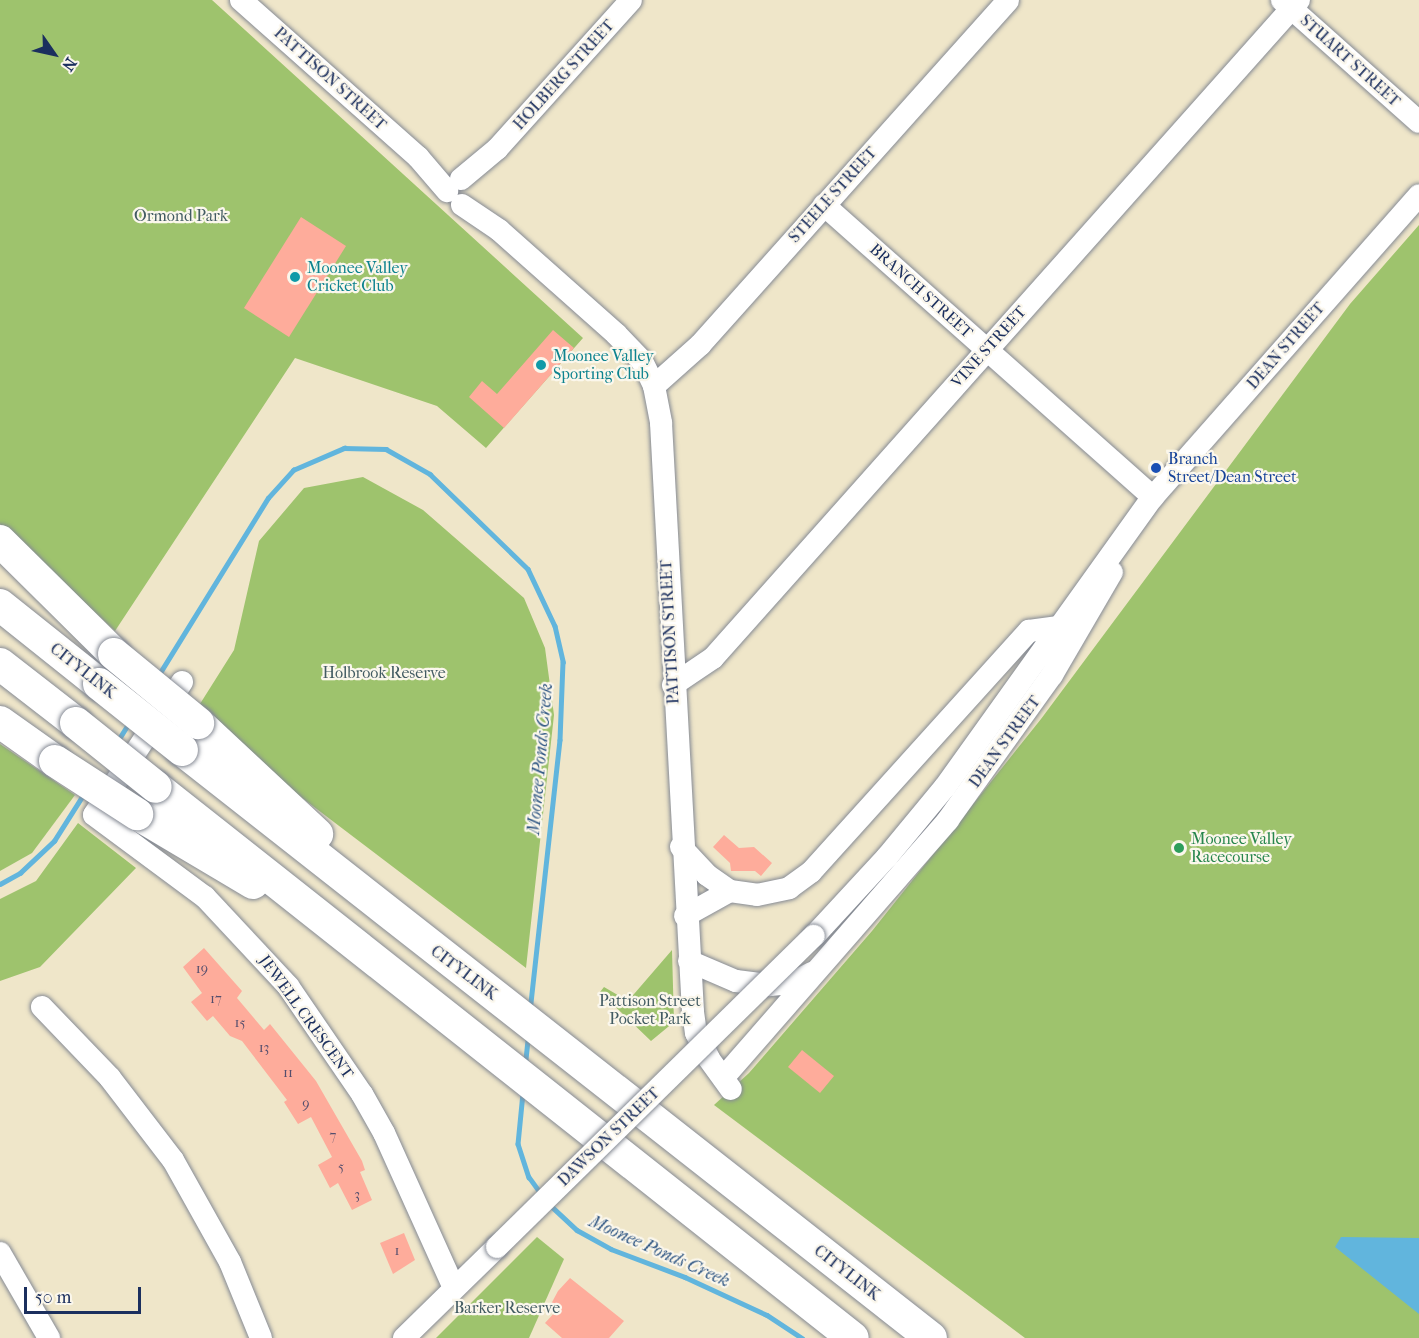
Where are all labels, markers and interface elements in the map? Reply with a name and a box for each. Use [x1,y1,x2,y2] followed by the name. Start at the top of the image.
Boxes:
[1296,11,1404,111] street label: STUART STREET
[510,16,618,134] street label: HOLBERG STREET
[24,24,84,84] north arrow
[270,24,390,134] street label: PATTISON STREET
[58,54,81,75] text: N
[785,143,881,247] street label: STEELE STREET
[134,206,228,226] park label: Ormond Park
[865,240,977,342] street label: BRANCH STREET
[307,258,408,296] place label: Moonee Valley Cricket Club
[288,270,302,284] marker: Moonee Valley Cricket Club
[1243,299,1329,393] street label: DEAN STREET
[947,302,1031,392] street label: VINE STREET
[553,346,654,384] place label: Moonee Valley Sporting Club
[534,358,548,372] marker: Moonee Valley Sporting Club
[1168,449,1297,487] place label: Branch Street/Dean Street
[1149,461,1163,475] marker: Branch Street/Dean Street
[657,559,683,705] street label: PATTISON STREET
[46,639,120,703] street label: CITYLINK
[322,663,446,683] park label: Holbrook Reserve
[524,683,558,835] water label: Moonee Ponds Creek
[965,692,1045,792] street label: DEAN STREET
[1191,829,1292,867] place label: Moonee Valley Racecourse
[1172,841,1186,855] marker: Moonee Valley Racecourse
[427,942,501,1004] street label: CITYLINK
[255,952,357,1082] street label: JEWELL CRESCENT
[196,961,208,977] house number: 19
[210,991,222,1007] house number: 17
[599,991,701,1029] park label: Pattison Street Pocket Park
[235,1015,245,1031] house number: 15
[259,1040,269,1056] house number: 13
[283,1065,293,1081] house number: 11
[554,1084,664,1190] street label: DAWSON STREET
[302,1096,310,1112] house number: 9
[330,1128,336,1144] house number: 7
[338,1159,344,1175] house number: 5
[354,1187,360,1203] house number: 3
[585,1211,733,1293] water label: Moonee Ponds Creek
[810,1241,884,1305] street label: CITYLINK
[395,1243,399,1259] house number: 1
[27,1275,144,1313] scale bar
[35,1287,71,1308] text: 50 m
[454,1298,560,1318] park label: Barker Reserve

